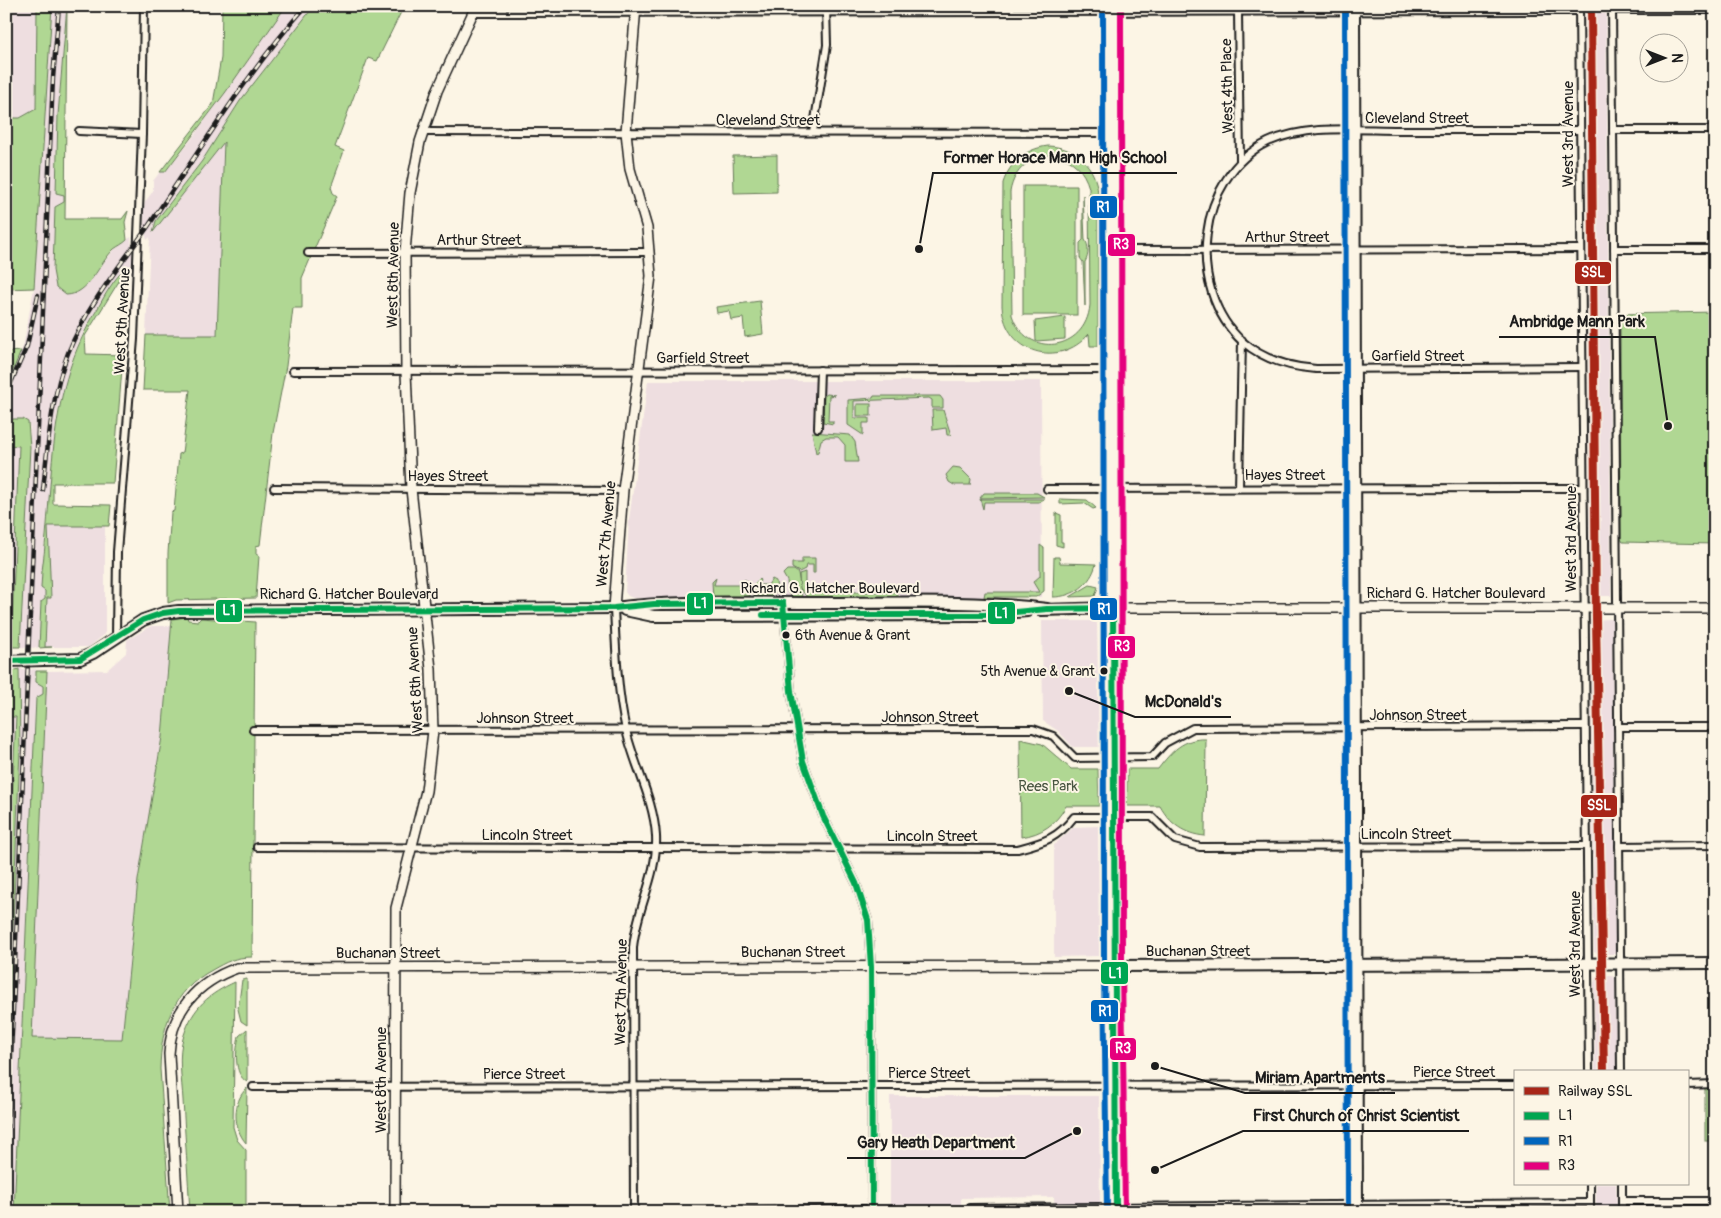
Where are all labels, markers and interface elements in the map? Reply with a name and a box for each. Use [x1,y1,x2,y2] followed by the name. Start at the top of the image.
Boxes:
[1638,32,1688,82] north arrow
[1217,38,1238,134] street label: West 4th Place
[1668,53,1685,63] text: N
[1559,80,1578,187] street label: West 3rd Avenue
[1365,109,1470,128] street label: Cleveland Street
[716,111,821,130] street label: Cleveland Street
[933,142,1177,173] callout: Former Horace Mann High School
[943,148,1167,168] text: Former Horace Mann High School
[1089,195,1118,219] line badge: R1
[1096,199,1110,216] text: R1
[383,221,404,328] street label: West 8th Avenue
[1244,228,1330,247] street label: Arthur Street
[436,231,522,250] street label: Arthur Street
[1107,233,1136,257] line badge: R3
[1113,236,1129,253] text: R3
[1574,261,1612,285] line badge: SSL
[1581,264,1605,281] text: SSL
[110,267,135,375] street label: West 9th Avenue
[1499,306,1655,337] callout: Ambridge Mann Park
[1509,312,1645,332] text: Ambridge Mann Park
[1371,347,1466,366] street label: Garfield Street
[656,349,751,368] street label: Garfield Street
[1245,466,1326,485] street label: Hayes Street
[408,467,489,486] street label: Hayes Street
[592,480,621,588] street label: West 7th Avenue
[1562,485,1581,592] street label: West 3rd Avenue
[740,579,920,598] street label: Richard G. Hatcher Boulevard
[1366,584,1546,603] street label: Richard G. Hatcher Boulevard
[259,585,439,604] street label: Richard G. Hatcher Boulevard
[686,592,714,616] line badge: L1
[693,595,707,612] text: L1
[1089,597,1118,621] line badge: R1
[215,599,243,623] line badge: L1
[987,601,1016,625] line badge: L1
[1097,601,1111,618] text: R1
[222,602,236,619] text: L1
[994,605,1008,622] text: L1
[403,626,428,734] street label: West 8th Avenue
[795,627,910,644] place label: 6th Avenue & Grant
[781,630,791,640] marker: 6th Avenue & Grant
[1107,635,1136,659] line badge: R3
[1114,638,1130,655] text: R3
[980,663,1095,680] place label: 5th Avenue & Grant
[1099,666,1109,676] marker: 5th Avenue & Grant
[1135,686,1231,717] callout: McDonald's
[1145,692,1222,712] text: McDonald's
[1369,706,1468,725] street label: Johnson Street
[881,708,980,727] street label: Johnson Street
[476,709,575,728] street label: Johnson Street
[1018,777,1079,796] park label: Rees Park
[1580,794,1618,818] line badge: SSL
[1587,797,1611,814] text: SSL
[1360,825,1453,844] street label: Lincoln Street
[481,826,574,845] street label: Lincoln Street
[886,827,979,846] street label: Lincoln Street
[1566,890,1585,997] street label: West 3rd Avenue
[611,938,632,1045] street label: West 7th Avenue
[1146,942,1251,961] street label: Buchanan Street
[741,943,846,962] street label: Buchanan Street
[336,944,441,963] street label: Buchanan Street
[1100,961,1129,985] line badge: L1
[1108,965,1122,982] text: L1
[1090,999,1119,1023] line badge: R1
[1098,1003,1112,1020] text: R1
[372,1026,391,1133] street label: West 8th Avenue
[1109,1037,1137,1061] line badge: R3
[1115,1040,1131,1057] text: R3
[1245,1062,1395,1093] callout: Miriam Apartments
[1413,1063,1496,1082] street label: Pierce Street
[888,1064,971,1083] street label: Pierce Street
[483,1065,566,1084] street label: Pierce Street
[1255,1068,1386,1088] text: Miriam Apartments
[1514,1070,1688,1186] legend
[1558,1082,1633,1101] text: Railway SSL
[1243,1100,1469,1131] callout: First Church of Christ Scientist
[1253,1106,1460,1126] text: First Church of Christ Scientist
[1558,1106,1572,1125] text: L1
[847,1127,1025,1158] callout: Gary Heath Department
[1558,1132,1573,1151] text: R1
[857,1133,1016,1153] text: Gary Heath Department
[1558,1156,1575,1175] text: R3

